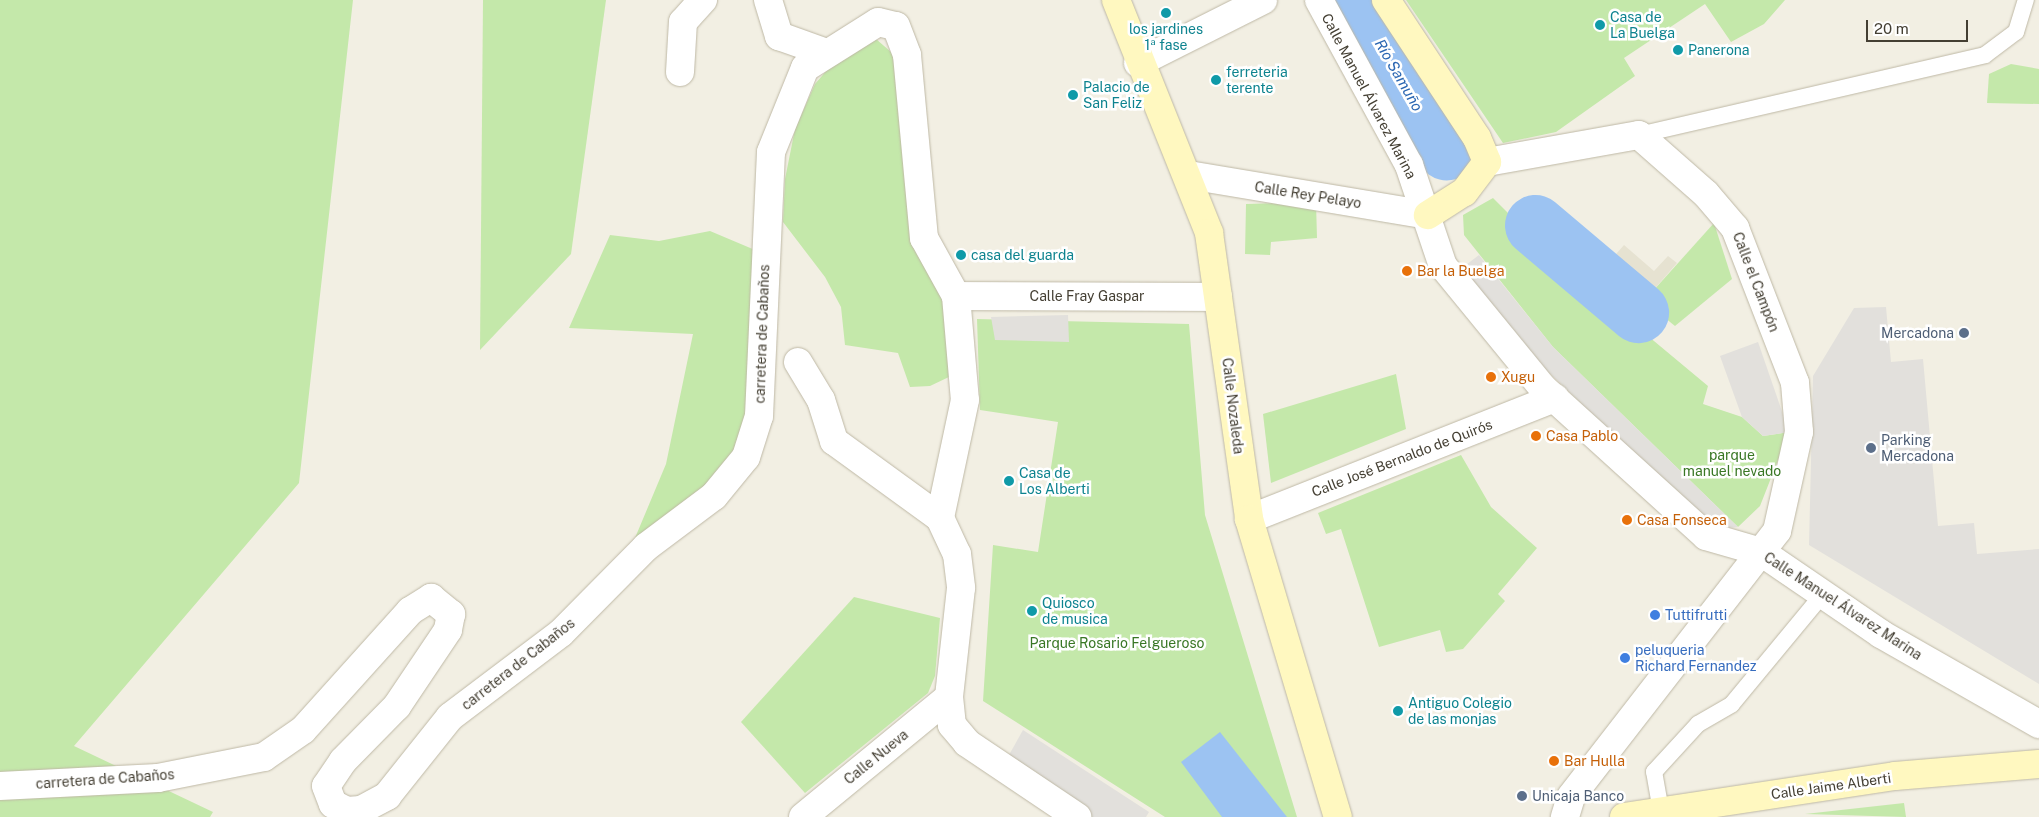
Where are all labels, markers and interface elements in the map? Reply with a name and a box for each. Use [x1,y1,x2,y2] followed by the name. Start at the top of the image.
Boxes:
[1160,7,1172,19] marker: los jardines 1ª fase
[1610,9,1675,41] place label: Casa de La Buelga
[1318,10,1420,182] street label: Calle Manuel Álvarez Marina
[1869,10,1972,42] scale bar
[1594,19,1606,31] marker: Casa de La Buelga
[1874,20,1909,37] text: 20 m
[1129,21,1203,54] place label: los jardines 1ª fase
[1371,36,1427,114] water label: Río Samuño
[1688,42,1750,58] place label: Panerona
[1672,44,1684,56] marker: Panerona
[1226,64,1288,96] place label: ferreteria terente
[1210,74,1222,86] marker: ferreteria terente
[1083,79,1150,111] place label: Palacio de San Feliz
[1067,89,1079,101] marker: Palacio de San Feliz
[1253,178,1363,212] street label: Calle Rey Pelayo
[1729,230,1783,334] street label: Calle el Campón
[971,247,1074,263] place label: casa del guarda
[955,249,967,261] marker: casa del guarda
[1417,263,1504,279] place label: Bar la Buelga
[751,264,773,404] street label: carretera de Cabaños
[1401,265,1413,277] marker: Bar la Buelga
[1030,288,1144,304] street label: Calle Fray Gaspar
[1881,325,1954,341] place label: Mercadona
[1958,327,1970,339] marker: Mercadona
[1219,357,1247,455] street label: Calle Nozaleda
[1501,369,1535,385] place label: Xugu
[1485,371,1497,383] marker: Xugu
[1309,416,1495,500] street label: Calle José Bernaldo de Quirós
[1546,428,1618,444] place label: Casa Pablo
[1530,430,1542,442] marker: Casa Pablo
[1881,432,1954,464] place label: Parking Mercadona
[1865,442,1877,454] marker: Parking Mercadona
[1683,447,1781,480] park label: parque manuel nevado
[1019,465,1090,498] place label: Casa de Los Alberti
[1003,475,1015,487] marker: Casa de Los Alberti
[1637,512,1727,528] place label: Casa Fonseca
[1621,514,1633,526] marker: Casa Fonseca
[1761,549,1925,663] street label: Calle Manuel Álvarez Marina
[1042,595,1108,628] place label: Quiosco de musica
[1026,605,1038,617] marker: Quiosco de musica
[1665,607,1727,623] place label: Tuttifrutti
[1649,609,1661,621] marker: Tuttifrutti
[458,615,578,713] street label: carretera de Cabaños
[1029,635,1205,651] park label: Parque Rosario Felgueroso
[1635,642,1756,674] place label: peluqueria Richard Fernandez
[1619,652,1631,664] marker: peluqueria Richard Fernandez
[1408,695,1512,728] place label: Antiguo Colegio de las monjas
[1392,705,1404,717] marker: Antiguo Colegio de las monjas
[841,726,911,788] street label: Calle Nueva
[1564,753,1625,769] place label: Bar Hulla
[1548,755,1560,767] marker: Bar Hulla
[35,766,175,792] street label: carretera de Cabaños
[1770,769,1892,803] street label: Calle Jaime Alberti
[1532,788,1624,804] place label: Unicaja Banco
[1516,790,1528,802] marker: Unicaja Banco

